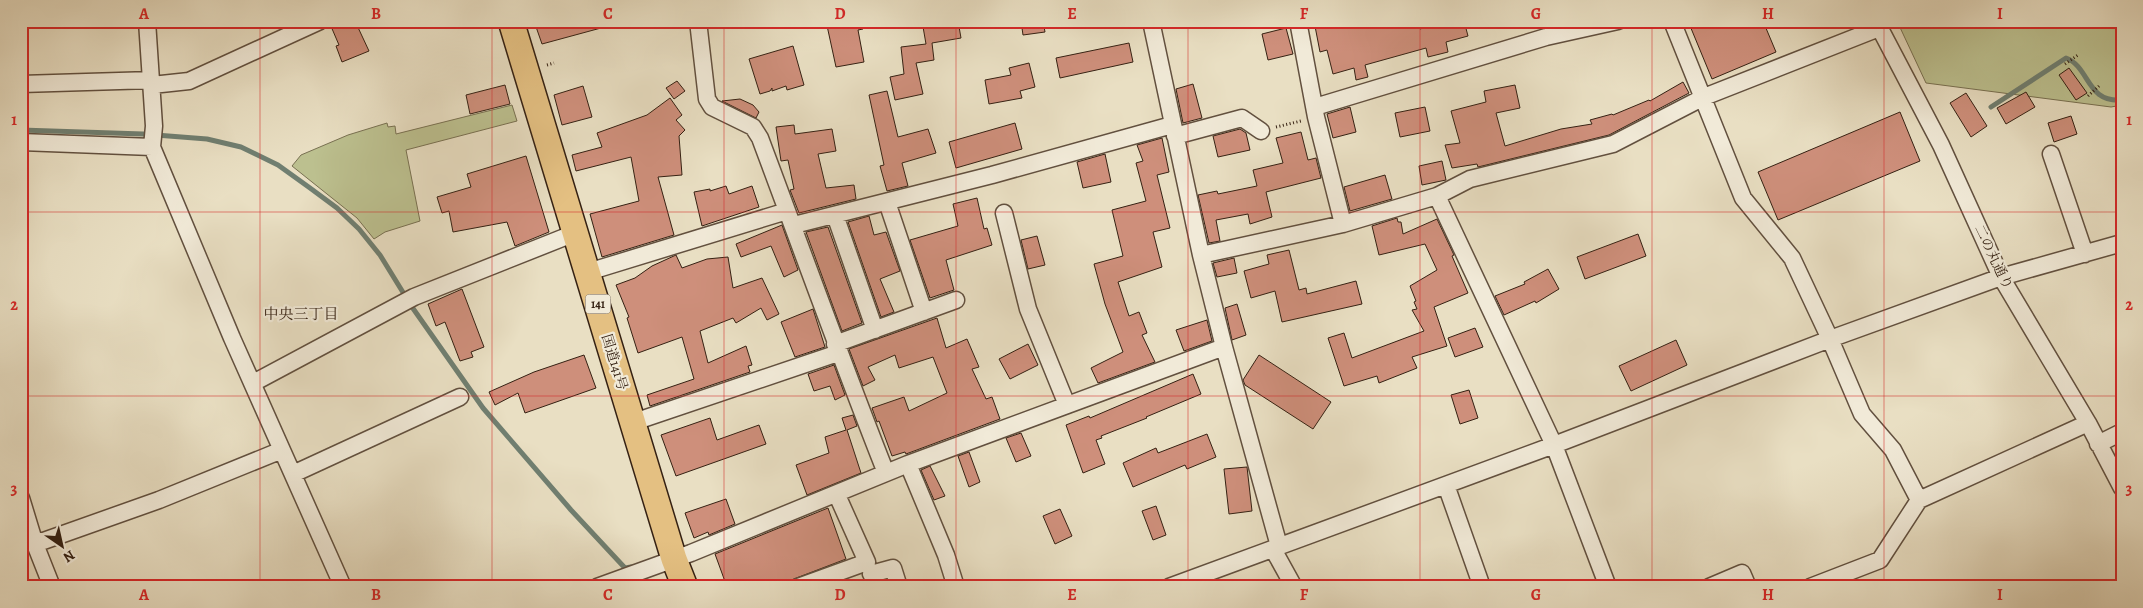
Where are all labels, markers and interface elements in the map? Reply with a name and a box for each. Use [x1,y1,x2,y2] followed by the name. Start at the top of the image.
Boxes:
[138,3,150,25] text: A
[371,3,381,25] text: B
[603,3,613,25] text: C
[834,3,846,25] text: D
[1067,3,1077,25] text: E
[1300,3,1309,25] text: F
[1531,3,1541,25] text: G
[1762,3,1774,25] text: H
[1997,3,2003,25] text: I
[11,109,17,131] text: 1
[2126,109,2132,131] text: 1
[1970,222,2017,293] street label: 二の丸通り
[10,294,18,316] text: 2
[586,294,610,314] road number: 141
[2125,294,2133,316] text: 2
[263,304,339,324] district label: 中央三丁目
[597,332,632,393] street label: 国道141号
[11,478,18,500] text: 3
[2126,478,2133,500] text: 3
[38,520,88,570] north arrow
[59,546,79,567] text: N
[138,584,150,606] text: A
[371,584,381,606] text: B
[603,584,613,606] text: C
[834,584,846,606] text: D
[1067,584,1077,606] text: E
[1300,584,1309,606] text: F
[1531,584,1541,606] text: G
[1762,584,1774,606] text: H
[1997,584,2003,606] text: I

